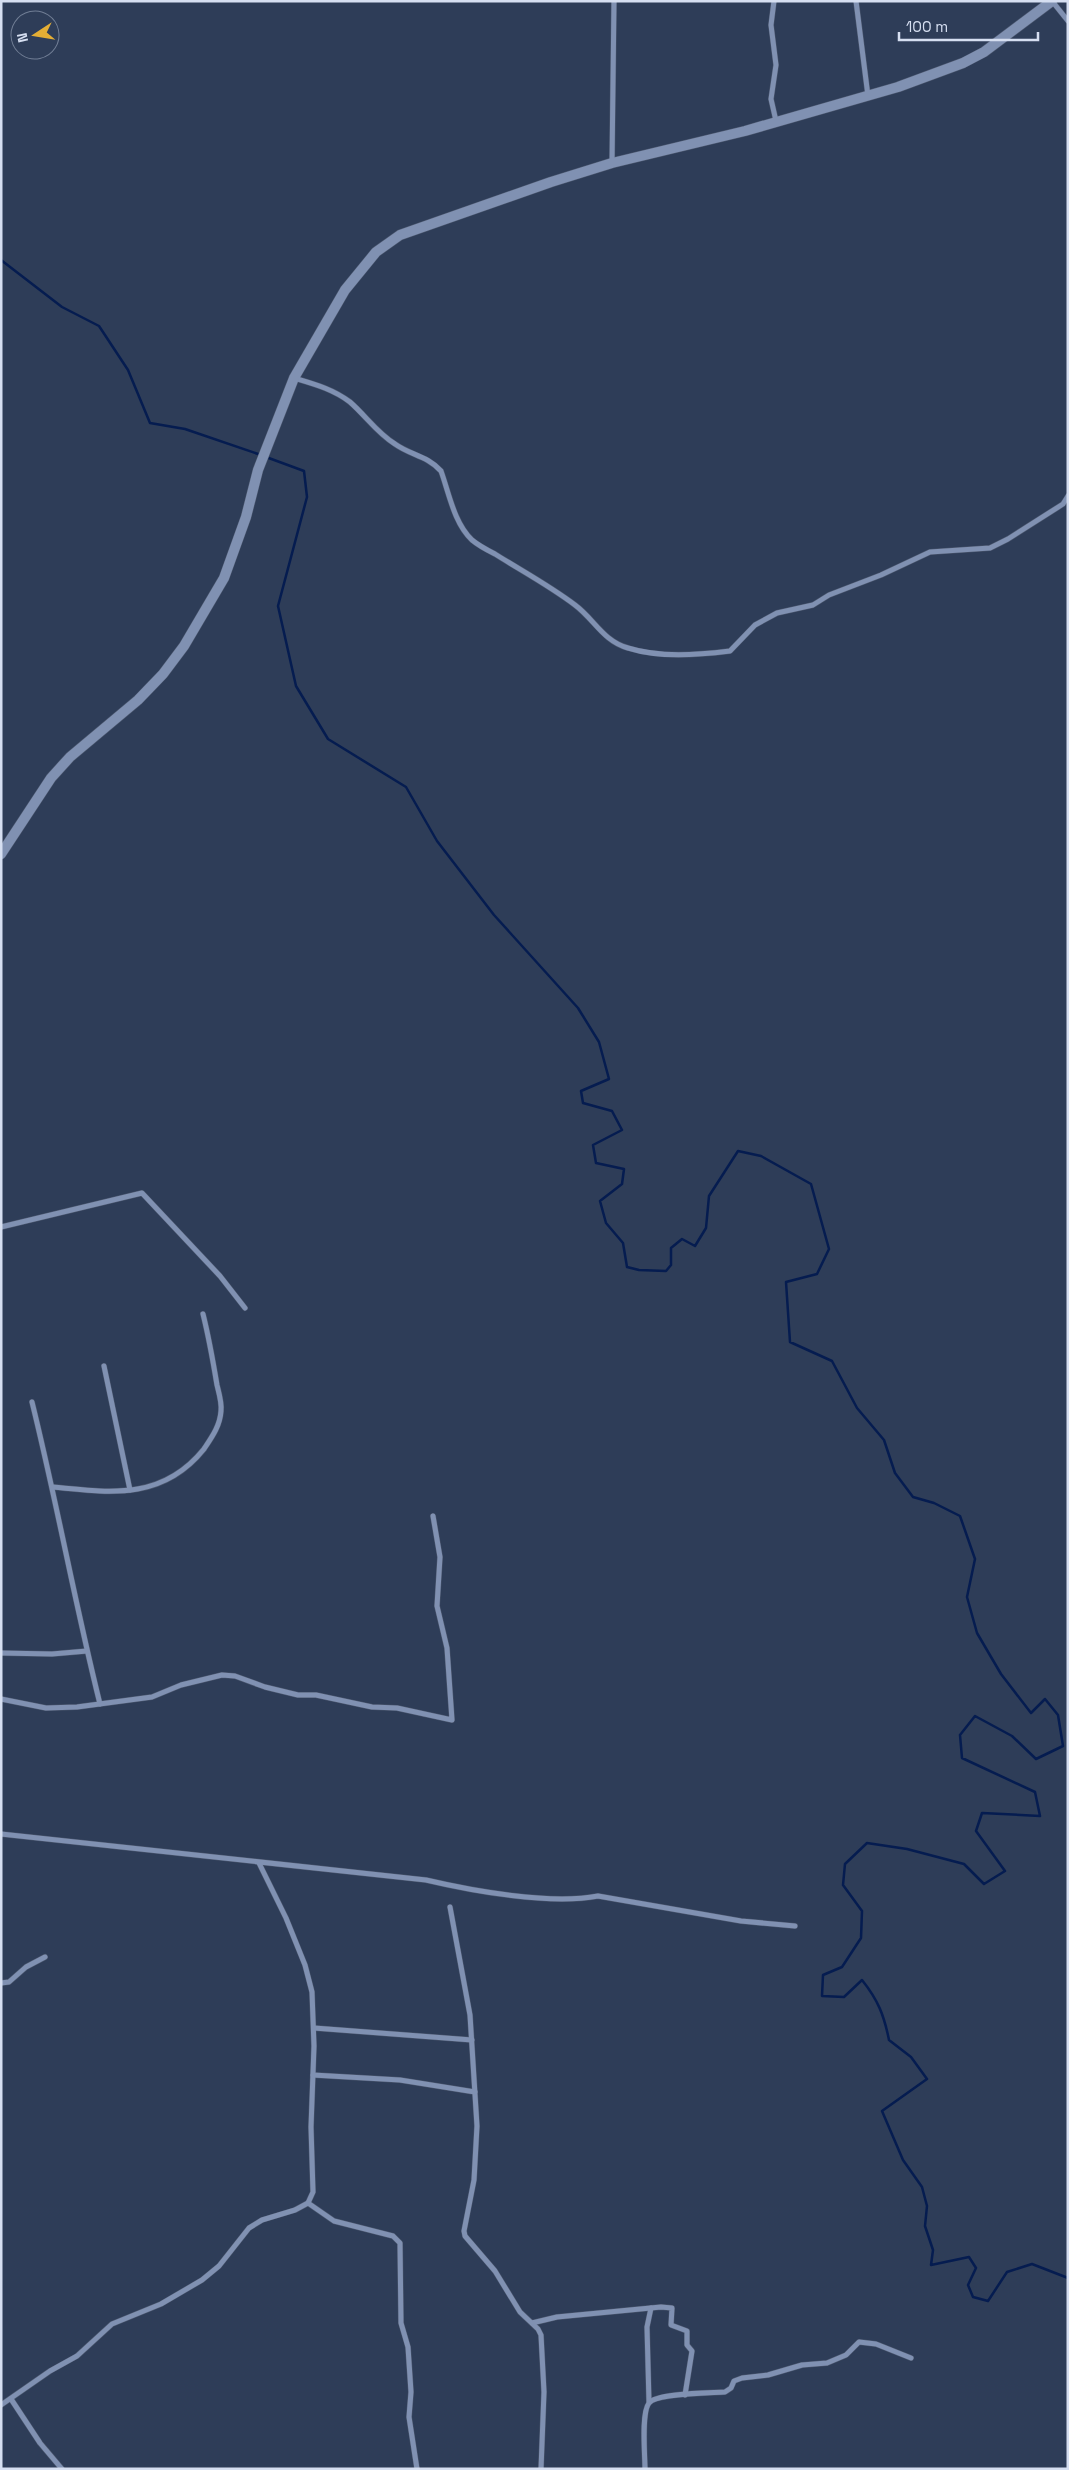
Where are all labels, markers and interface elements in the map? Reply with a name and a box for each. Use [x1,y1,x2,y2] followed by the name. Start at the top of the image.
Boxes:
[10,10,60,60] north arrow
[899,10,1038,42] scale bar
[906,17,948,36] text: 100 m
[13,31,32,44] text: N

